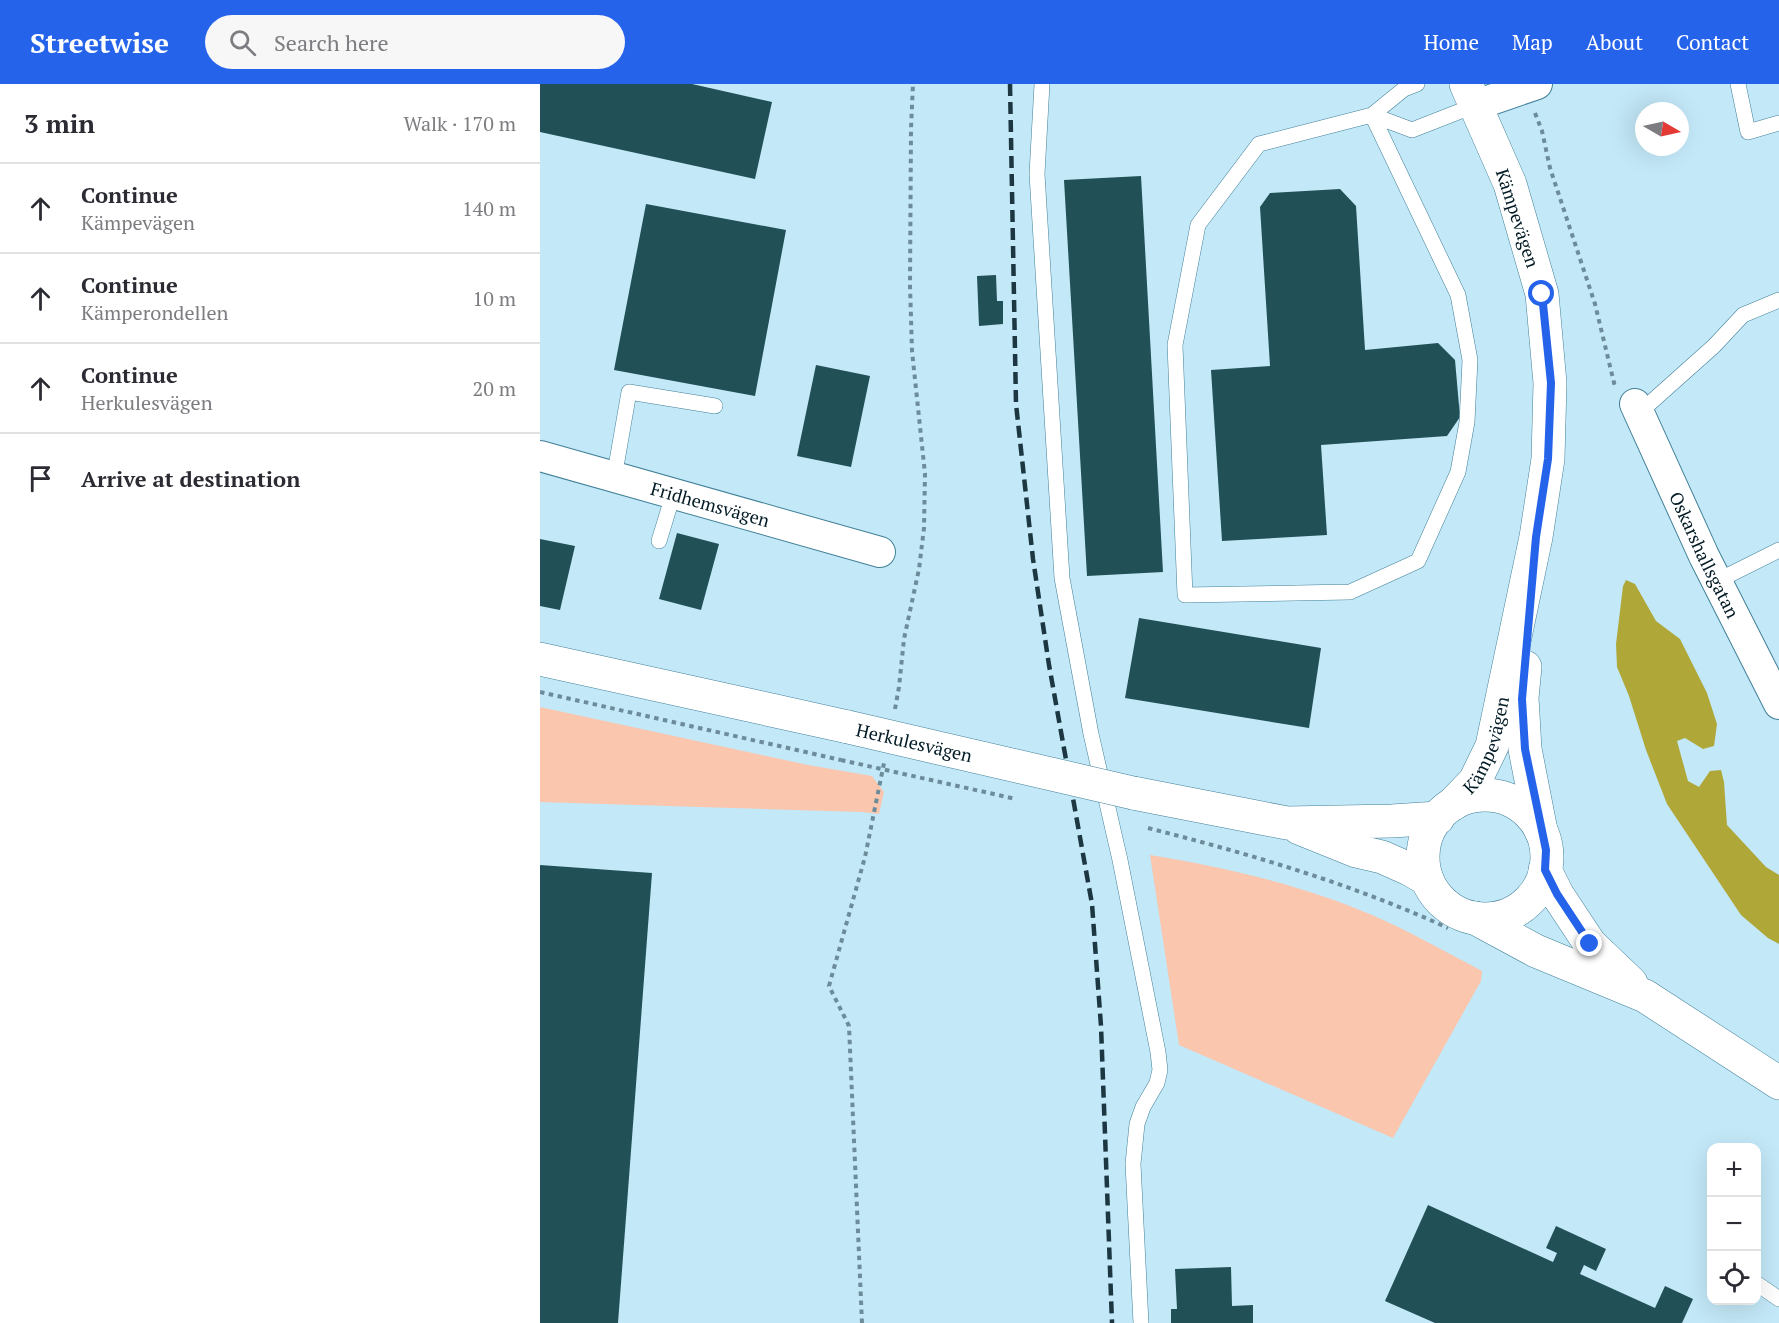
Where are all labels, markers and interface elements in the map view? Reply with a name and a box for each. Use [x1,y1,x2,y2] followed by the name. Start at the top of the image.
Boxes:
[205,15,625,69] search box
[30,24,169,61] text: Streetwise
[226,26,259,59] icon: search
[274,28,389,57] text: Search here
[1423,28,1479,56] text: Home
[1512,28,1553,56] text: Map
[1586,28,1643,56] text: About
[1676,28,1749,56] text: Contact
[1635,102,1689,156] north arrow
[24,106,95,140] text: 3 min
[404,110,516,137] text: Walk · 170 m
[1491,165,1545,271] street label: Kämpevägen
[81,180,178,209] text: Continue
[24,192,57,225] icon: ahead
[462,195,516,222] text: 140 m
[81,209,195,236] text: Kämpevägen
[81,270,178,299] text: Continue
[1528,280,1554,306] route start
[24,282,57,315] icon: ahead
[473,285,516,312] text: 10 m
[81,299,228,326] text: Kämperondellen
[81,360,178,389] text: Continue
[24,372,57,405] icon: ahead
[473,375,516,402] text: 20 m
[81,389,213,416] text: Herkulesvägen
[24,462,57,495] icon: arrive
[81,464,300,493] text: Arrive at destination
[648,476,773,532] street label: Fridhemsvägen
[1664,488,1746,622] street label: Oskarshallsgatan
[1457,694,1514,799] street label: Kämpevägen
[854,717,975,767] street label: Herkulesvägen
[1576,930,1602,956] route end
[1707,1143,1761,1305] map controls
[1707,1143,1761,1197] button: +
[1707,1197,1761,1251] button: −
[1707,1251,1761,1305] button: locate

